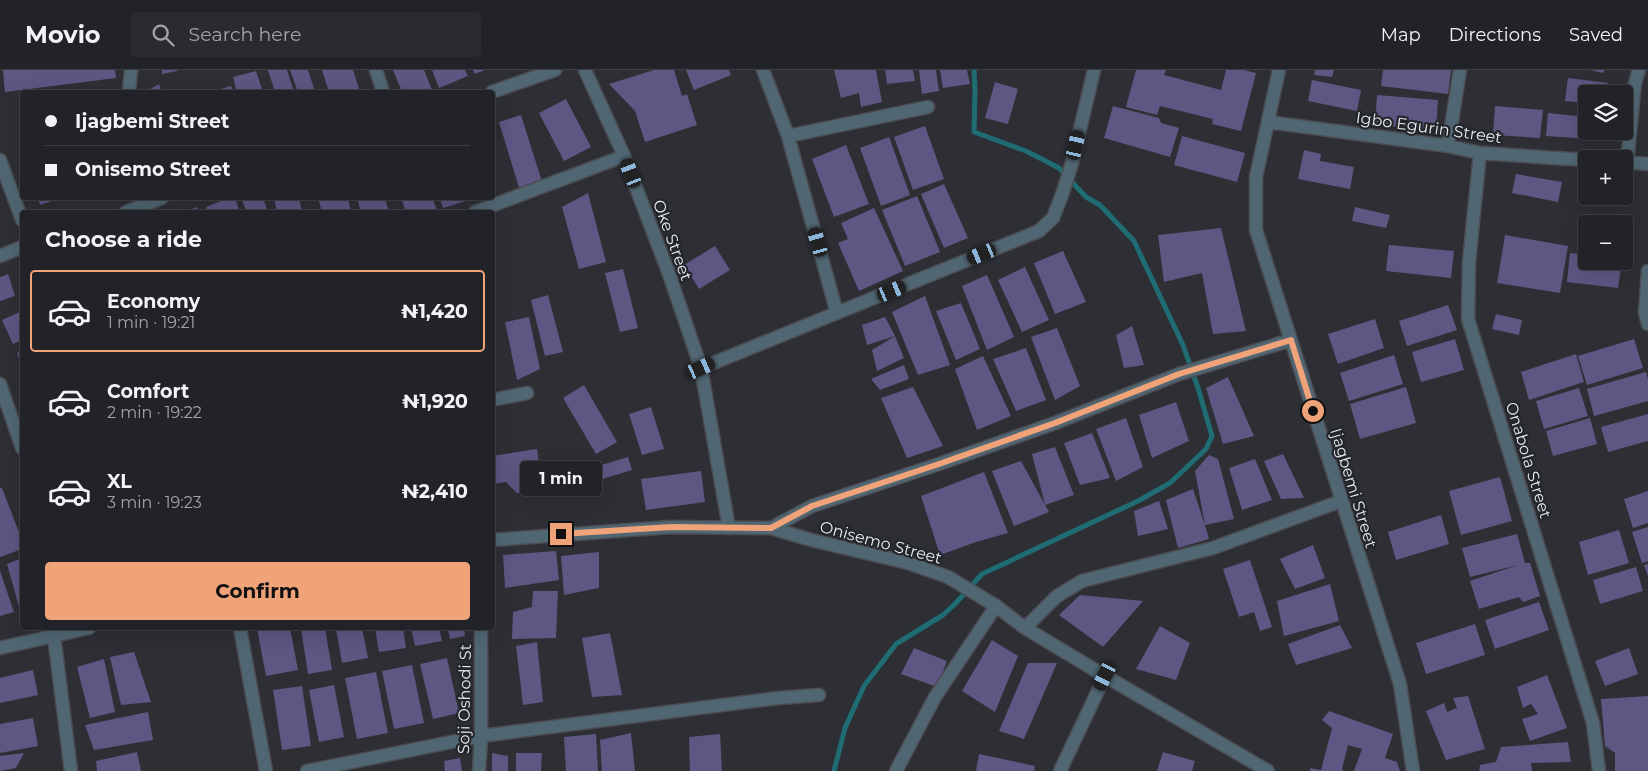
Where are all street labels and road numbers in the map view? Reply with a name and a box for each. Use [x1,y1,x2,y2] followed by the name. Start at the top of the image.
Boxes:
[1355,108,1504,147] street label: Igbo Egurin Street
[649,197,696,284] street label: Oke Street
[1502,400,1555,521] street label: Onabola Street
[1326,426,1381,551] street label: Ijagbemi Street
[818,517,944,568] street label: Onisemo Street
[454,643,475,754] street label: Soji Oshodi St

